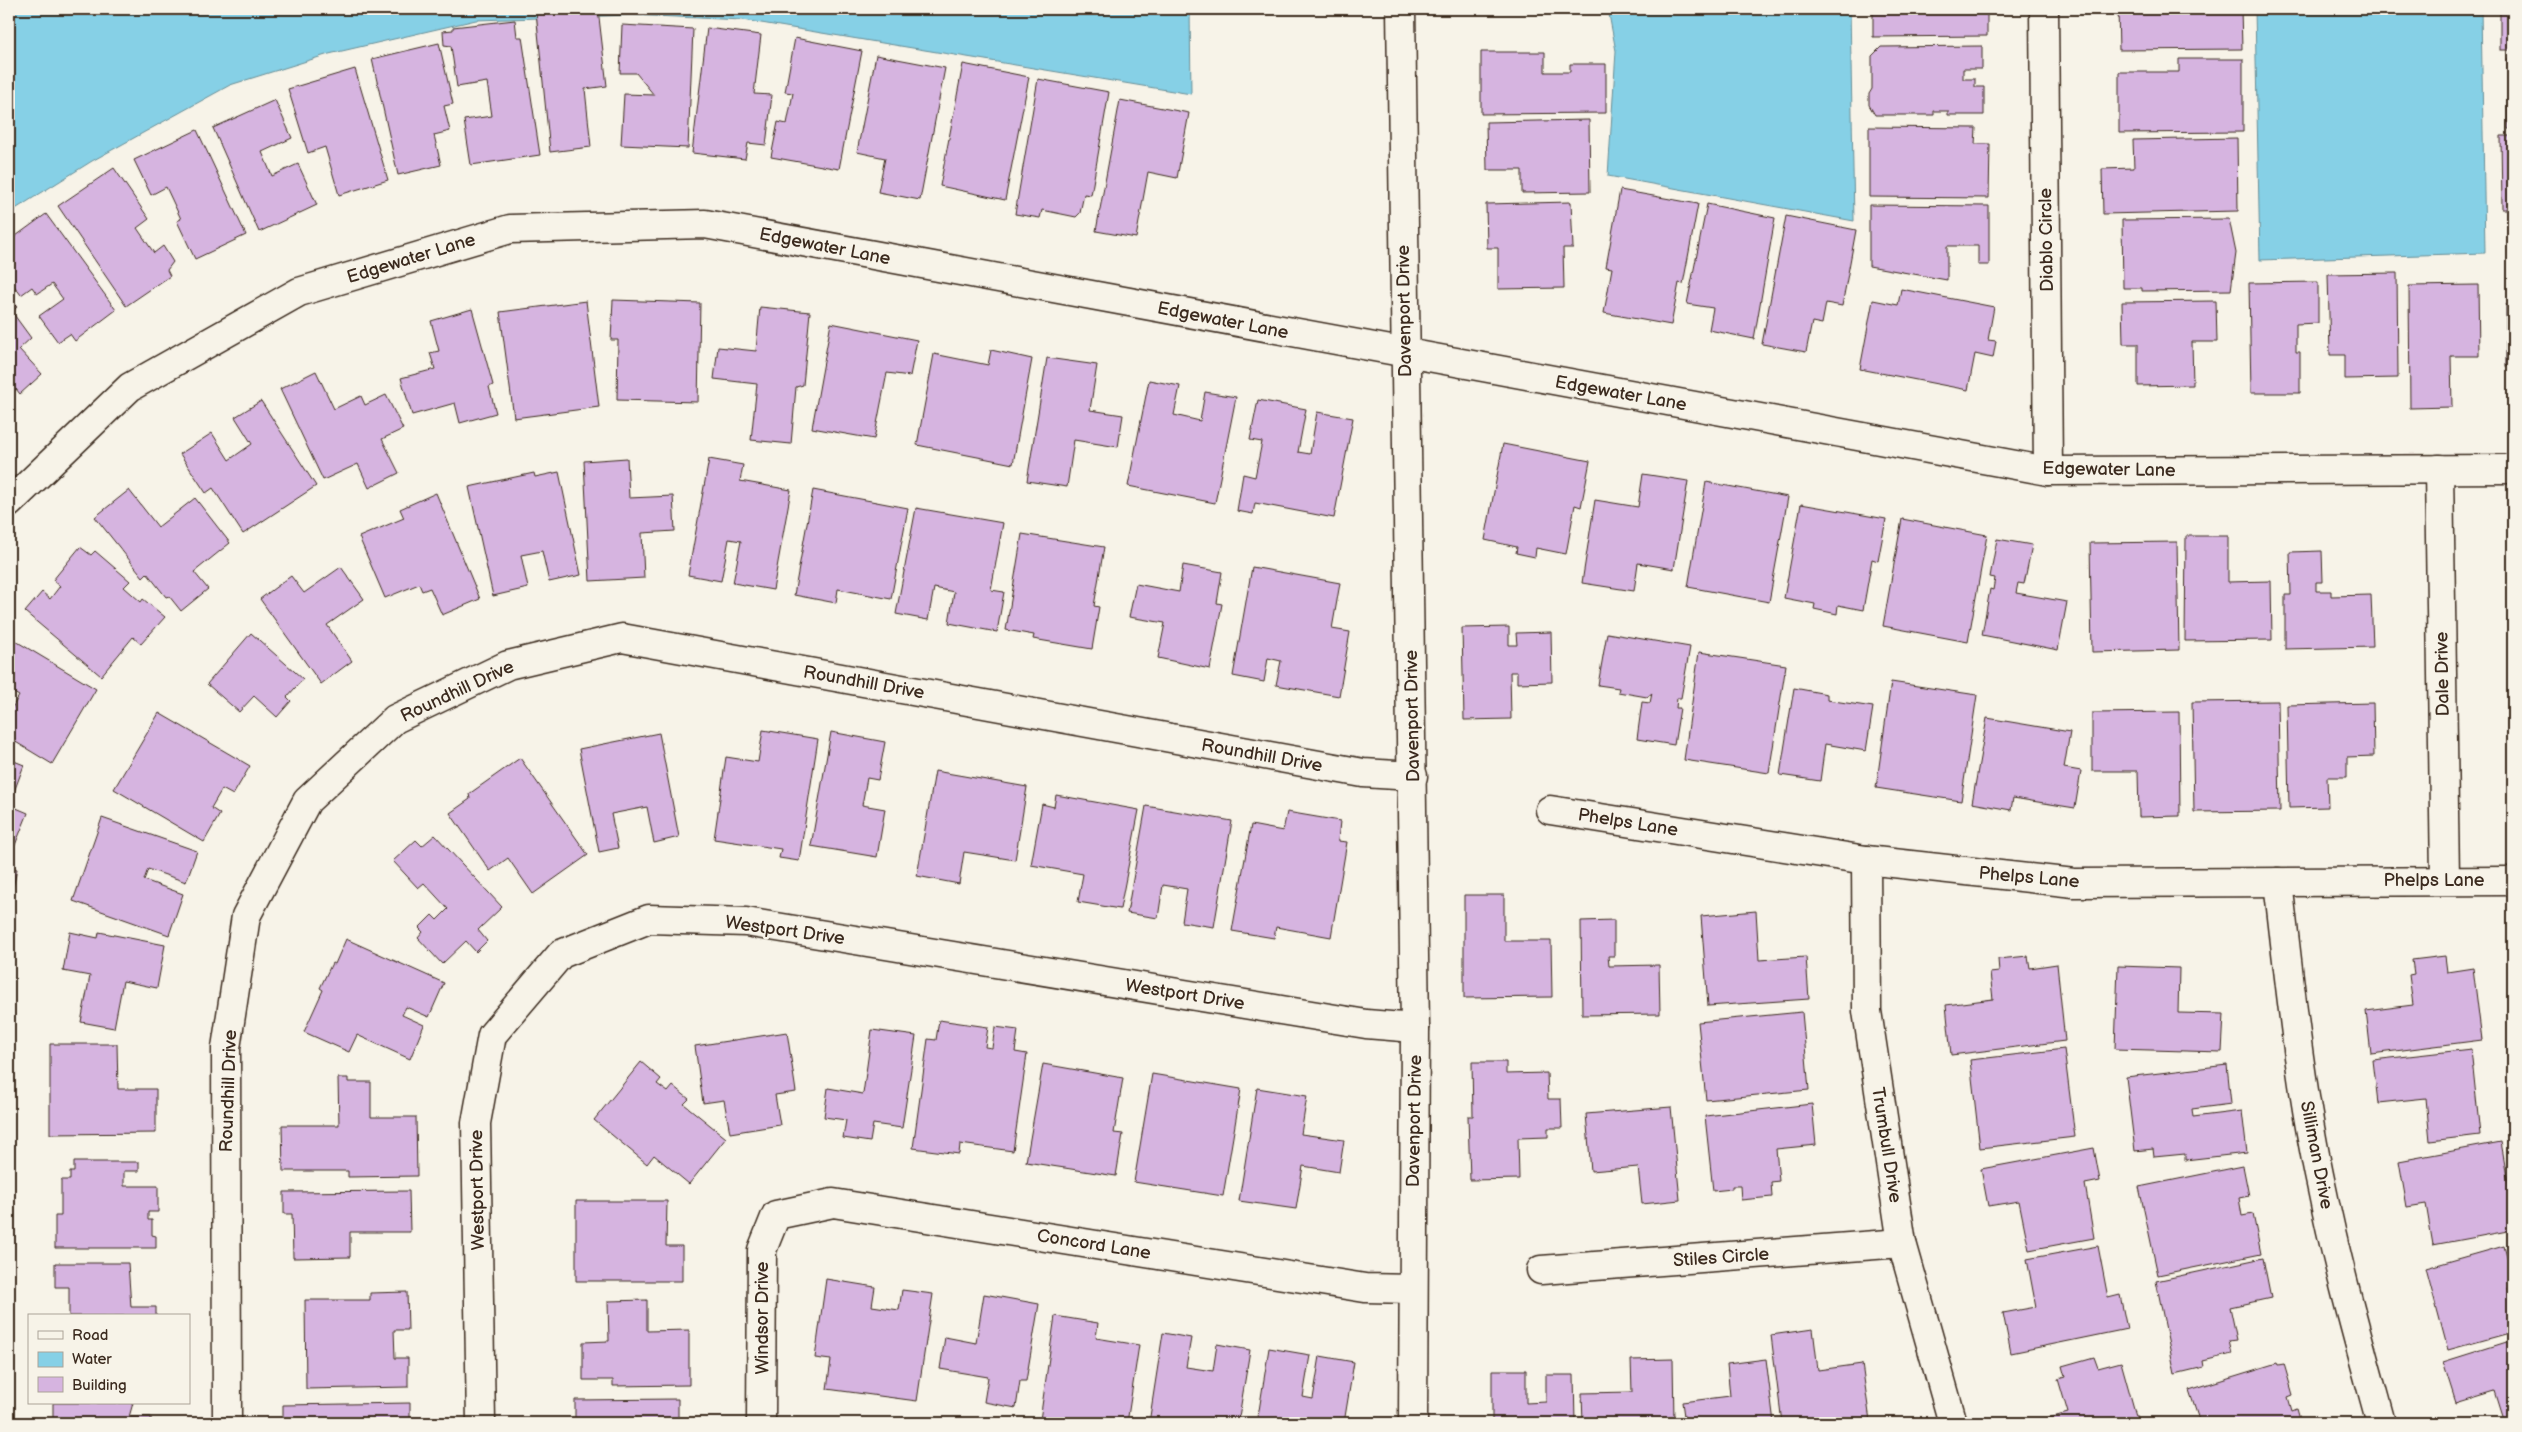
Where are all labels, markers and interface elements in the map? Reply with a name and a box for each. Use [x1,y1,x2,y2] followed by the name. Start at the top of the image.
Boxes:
[2035,188,2058,292] street label: Diablo Circle
[757,223,893,270] street label: Edgewater Lane
[344,229,478,288] street label: Edgewater Lane
[1393,244,1416,377] street label: Davenport Drive
[1155,297,1291,344] street label: Edgewater Lane
[1553,372,1689,415] street label: Edgewater Lane
[2042,458,2176,481] street label: Edgewater Lane
[2431,631,2454,717] street label: Dale Drive
[1401,649,1424,782] street label: Davenport Drive
[397,656,518,727] street label: Roundhill Drive
[802,661,926,704] street label: Roundhill Drive
[1200,734,1324,777] street label: Roundhill Drive
[1576,804,1680,841] street label: Phelps Lane
[1978,863,2081,892] street label: Phelps Lane
[2384,870,2485,891] street label: Phelps Lane
[724,912,846,949] street label: Westport Drive
[1124,975,1246,1014] street label: Westport Drive
[216,1029,241,1153] street label: Roundhill Drive
[1403,1054,1426,1187] street label: Davenport Drive
[1867,1086,1906,1205] street label: Trumbull Drive
[2296,1099,2337,1211] street label: Silliman Drive
[466,1129,489,1250] street label: Westport Drive
[1035,1225,1153,1264] street label: Concord Lane
[1672,1244,1770,1271] street label: Stiles Circle
[752,1261,773,1375] street label: Windsor Drive
[28,1314,190,1404] legend
[72,1326,108,1345] text: Road
[72,1350,112,1369] text: Water
[72,1376,127,1395] text: Building

